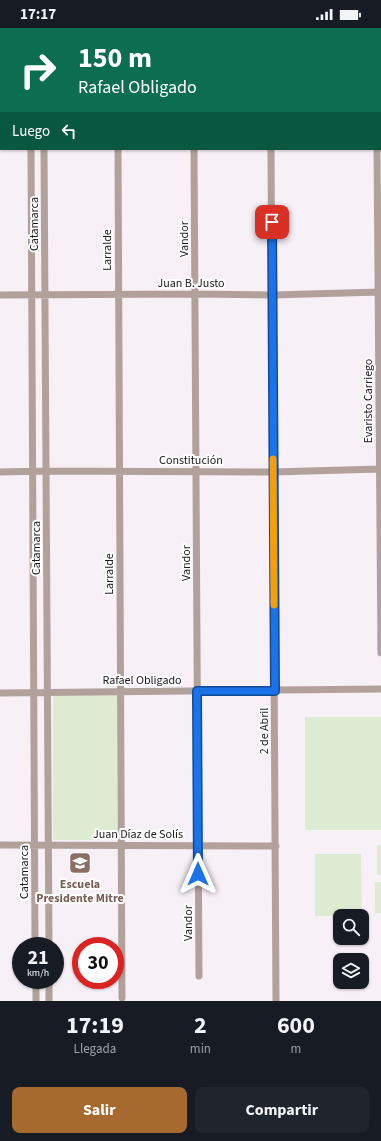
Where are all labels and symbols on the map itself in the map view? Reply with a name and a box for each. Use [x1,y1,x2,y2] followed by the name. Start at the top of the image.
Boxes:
[26,197,43,251] street label: Catamarca
[255,205,289,239] pin
[176,220,193,257] street label: Vandor
[99,229,116,271] street label: Larralde
[157,275,225,292] street label: Juan B. Justo
[360,359,377,443] street label: Evaristo Carriego
[159,452,223,469] street label: Constitución
[28,521,45,575] street label: Catamarca
[178,544,195,581] street label: Vandor
[101,553,118,595] street label: Larralde
[102,672,182,689] street label: Rafael Obligado
[256,708,273,754] street label: 2 de Abril
[93,826,183,843] street label: Juan Díaz de Solís
[16,845,33,899] street label: Catamarca
[67,850,93,876] school or university icon: Escuela Presidente Mitre
[177,853,219,895] position arrow
[36,876,124,907] place label: Escuela Presidente Mitre
[180,904,197,941] street label: Vandor
[72,937,124,989] speed limit sign: 30

